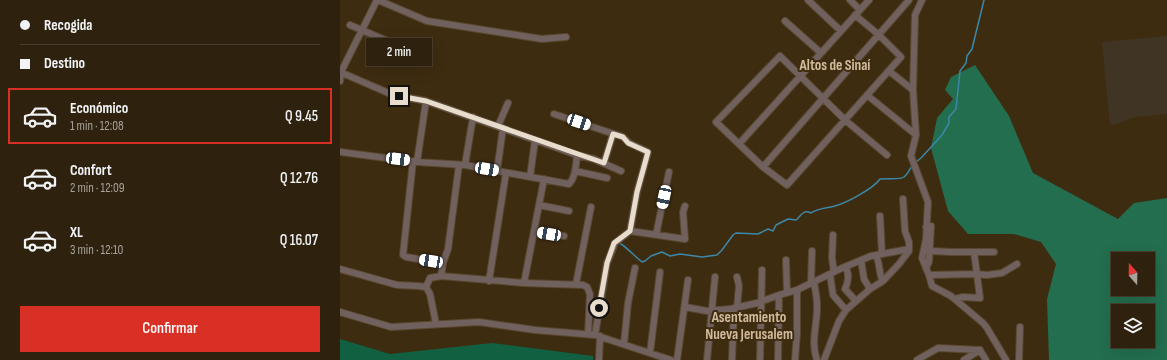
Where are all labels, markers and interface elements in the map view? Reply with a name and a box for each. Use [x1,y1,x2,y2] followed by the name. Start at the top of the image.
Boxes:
[44,16,92,35] text: Recogida
[366,38,432,66] callout: 2 min
[387,44,411,60] text: 2 min
[44,54,85,73] text: Destino
[799,56,871,75] district label: Altos de Sinaí
[390,87,408,105] route end
[22,98,58,134] icon: car
[70,99,128,118] text: Económico
[285,107,318,126] text: Q 9.45
[566,112,592,132] car
[70,118,124,134] text: 1 min · 12:08
[385,152,411,166] car
[22,160,58,196] icon: car
[70,161,112,180] text: Confort
[474,161,500,177] car
[280,169,318,188] text: Q 12.76
[70,180,125,196] text: 2 min · 12:09
[656,184,672,210] car
[22,222,58,258] icon: car
[70,223,83,242] text: XL
[536,226,562,242] car
[280,231,318,250] text: Q 16.07
[70,242,123,258] text: 3 min · 12:10
[1111,252,1155,296] north arrow
[1111,252,1155,348] map controls
[418,253,444,269] car
[590,299,608,317] route start
[1111,304,1155,348] button: layers
[20,306,320,352] button: Confirmar
[705,308,793,344] district label: Asentamiento Nueva Jerusalem

